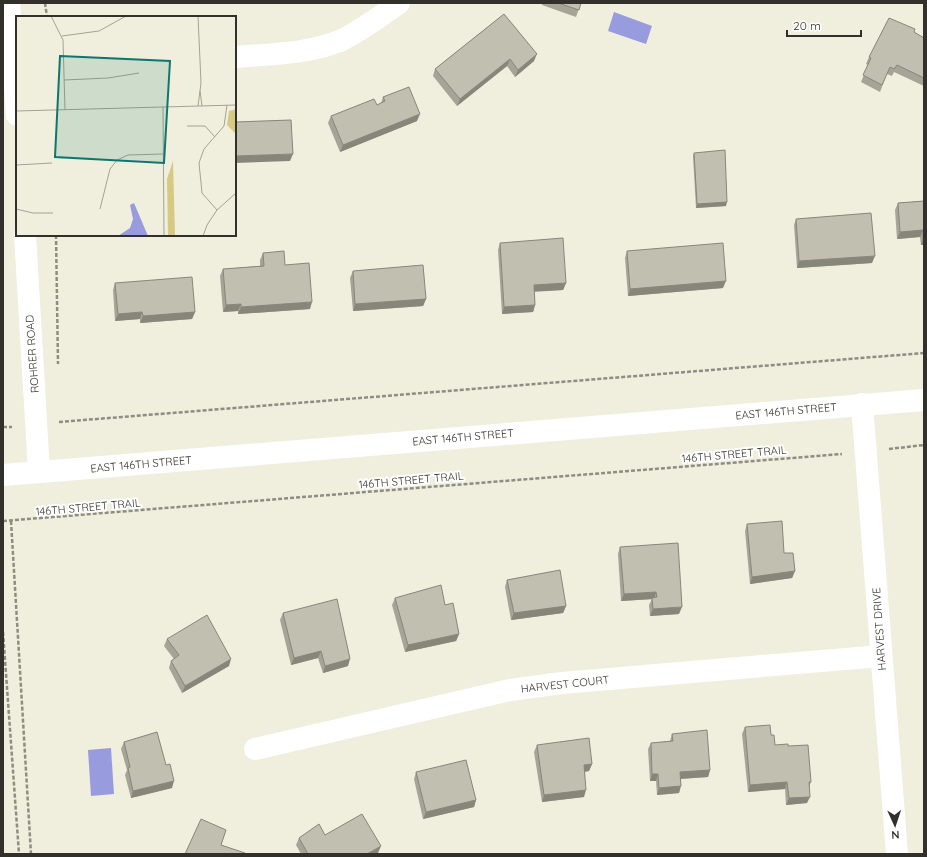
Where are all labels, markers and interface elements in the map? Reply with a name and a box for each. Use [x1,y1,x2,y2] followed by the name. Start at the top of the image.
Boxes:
[787,12,861,38] scale bar
[16,16,236,236] inset map
[793,18,821,33] text: 20 m
[22,314,42,394] street label: ROHRER ROAD
[735,400,838,422] street label: EAST 146TH STREET
[412,426,515,448] street label: EAST 146TH STREET
[681,442,787,466] street label: 146TH STREET TRAIL
[90,453,193,475] street label: EAST 146TH STREET
[358,468,464,492] street label: 146TH STREET TRAIL
[35,495,141,519] street label: 146TH STREET TRAIL
[869,587,889,671] street label: HARVEST DRIVE
[520,672,610,696] street label: HARVEST COURT
[875,805,915,845] north arrow
[891,828,900,842] text: N

